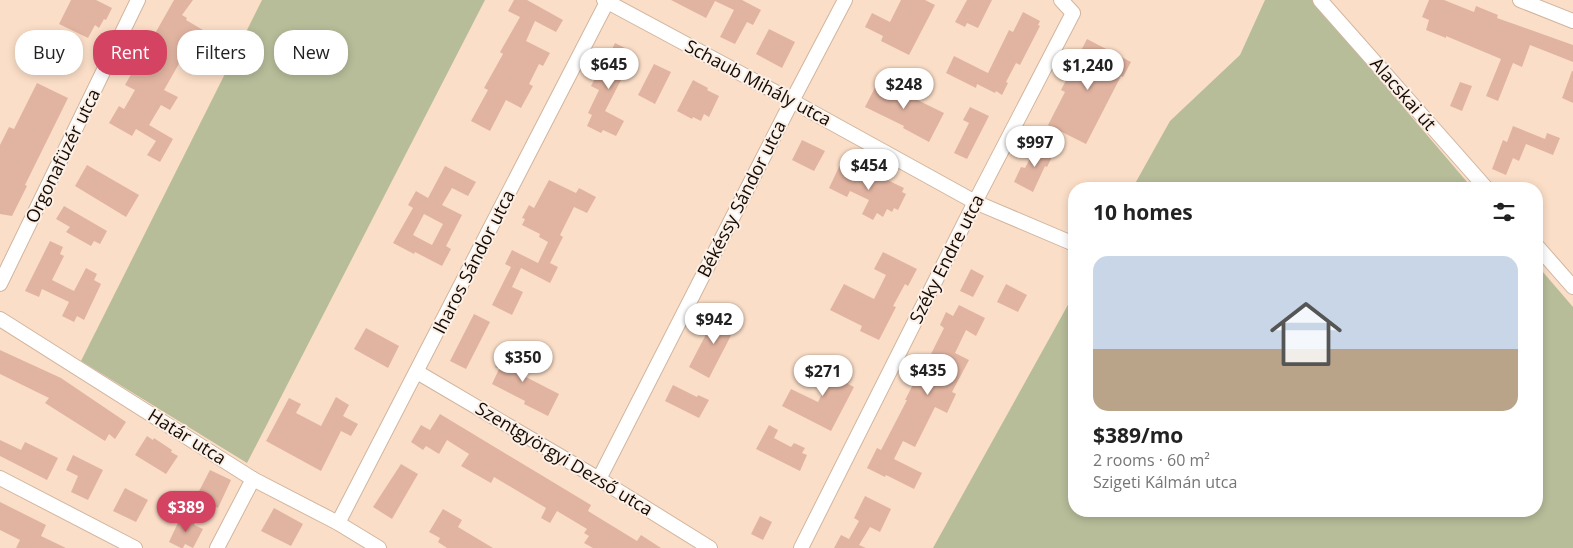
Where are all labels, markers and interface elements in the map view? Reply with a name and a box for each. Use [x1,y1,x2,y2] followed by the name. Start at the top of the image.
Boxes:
[15,30,83,75] chip: Buy
[93,30,167,75] chip: Rent
[177,30,264,75] chip: Filters
[274,30,348,75] chip: New
[681,33,836,131] street label: Schaub Mihály utca
[579,48,639,90] pin: $645
[1047,48,1129,91] pin: $1,240
[1365,52,1442,135] street label: Alacskai út
[591,53,627,75] text: $645
[1063,54,1113,76] text: $1,240
[874,68,934,110] pin: $248
[886,73,922,95] text: $248
[19,84,105,227] street label: Orgonafüzér utca
[691,116,791,281] street label: Békéssy Sándor utca
[1005,126,1065,168] pin: $997
[1017,131,1053,153] text: $997
[839,148,899,191] pin: $454
[851,154,887,176] text: $454
[426,186,520,338] street label: Iharos Sándor utca
[903,190,989,327] street label: Széky Endre utca
[1093,198,1193,226] text: 10 homes
[1490,198,1518,226] icon: filters
[1261,289,1351,379] icon: home
[684,302,744,345] pin: $942
[696,308,732,330] text: $942
[493,340,553,383] pin: $350
[505,346,541,368] text: $350
[793,354,853,397] pin: $271
[898,354,958,396] pin: $435
[910,359,946,381] text: $435
[805,360,841,382] text: $271
[471,396,658,521] street label: Szentgyörgyi Dezső utca
[144,403,231,470] street label: Határ utca
[1093,421,1183,449] text: $389/mo
[1093,449,1210,471] text: 2 rooms · 60 m²
[1093,471,1237,493] text: Szigeti Kálmán utca
[156,490,216,533] pin: $389
[168,496,204,518] text: $389

